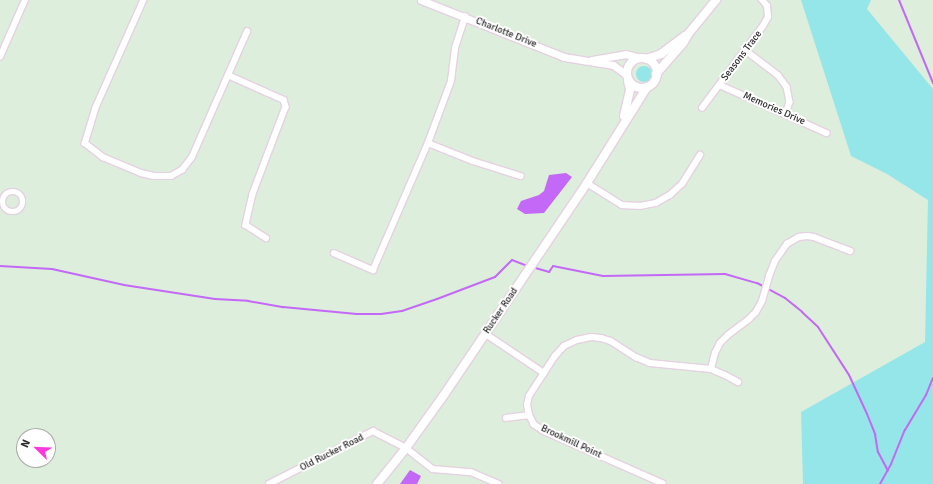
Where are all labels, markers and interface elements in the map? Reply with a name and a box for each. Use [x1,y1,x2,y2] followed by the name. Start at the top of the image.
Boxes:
[474,15,538,51] street label: Charlotte Drive
[719,28,765,84] street label: Seasons Trace
[741,90,807,128] street label: Memories Drive
[481,286,521,336] street label: Rucker Road
[539,423,603,461] street label: Brookmill Point
[16,428,56,468] north arrow
[298,432,366,474] street label: Old Rucker Road
[18,437,33,450] text: N

